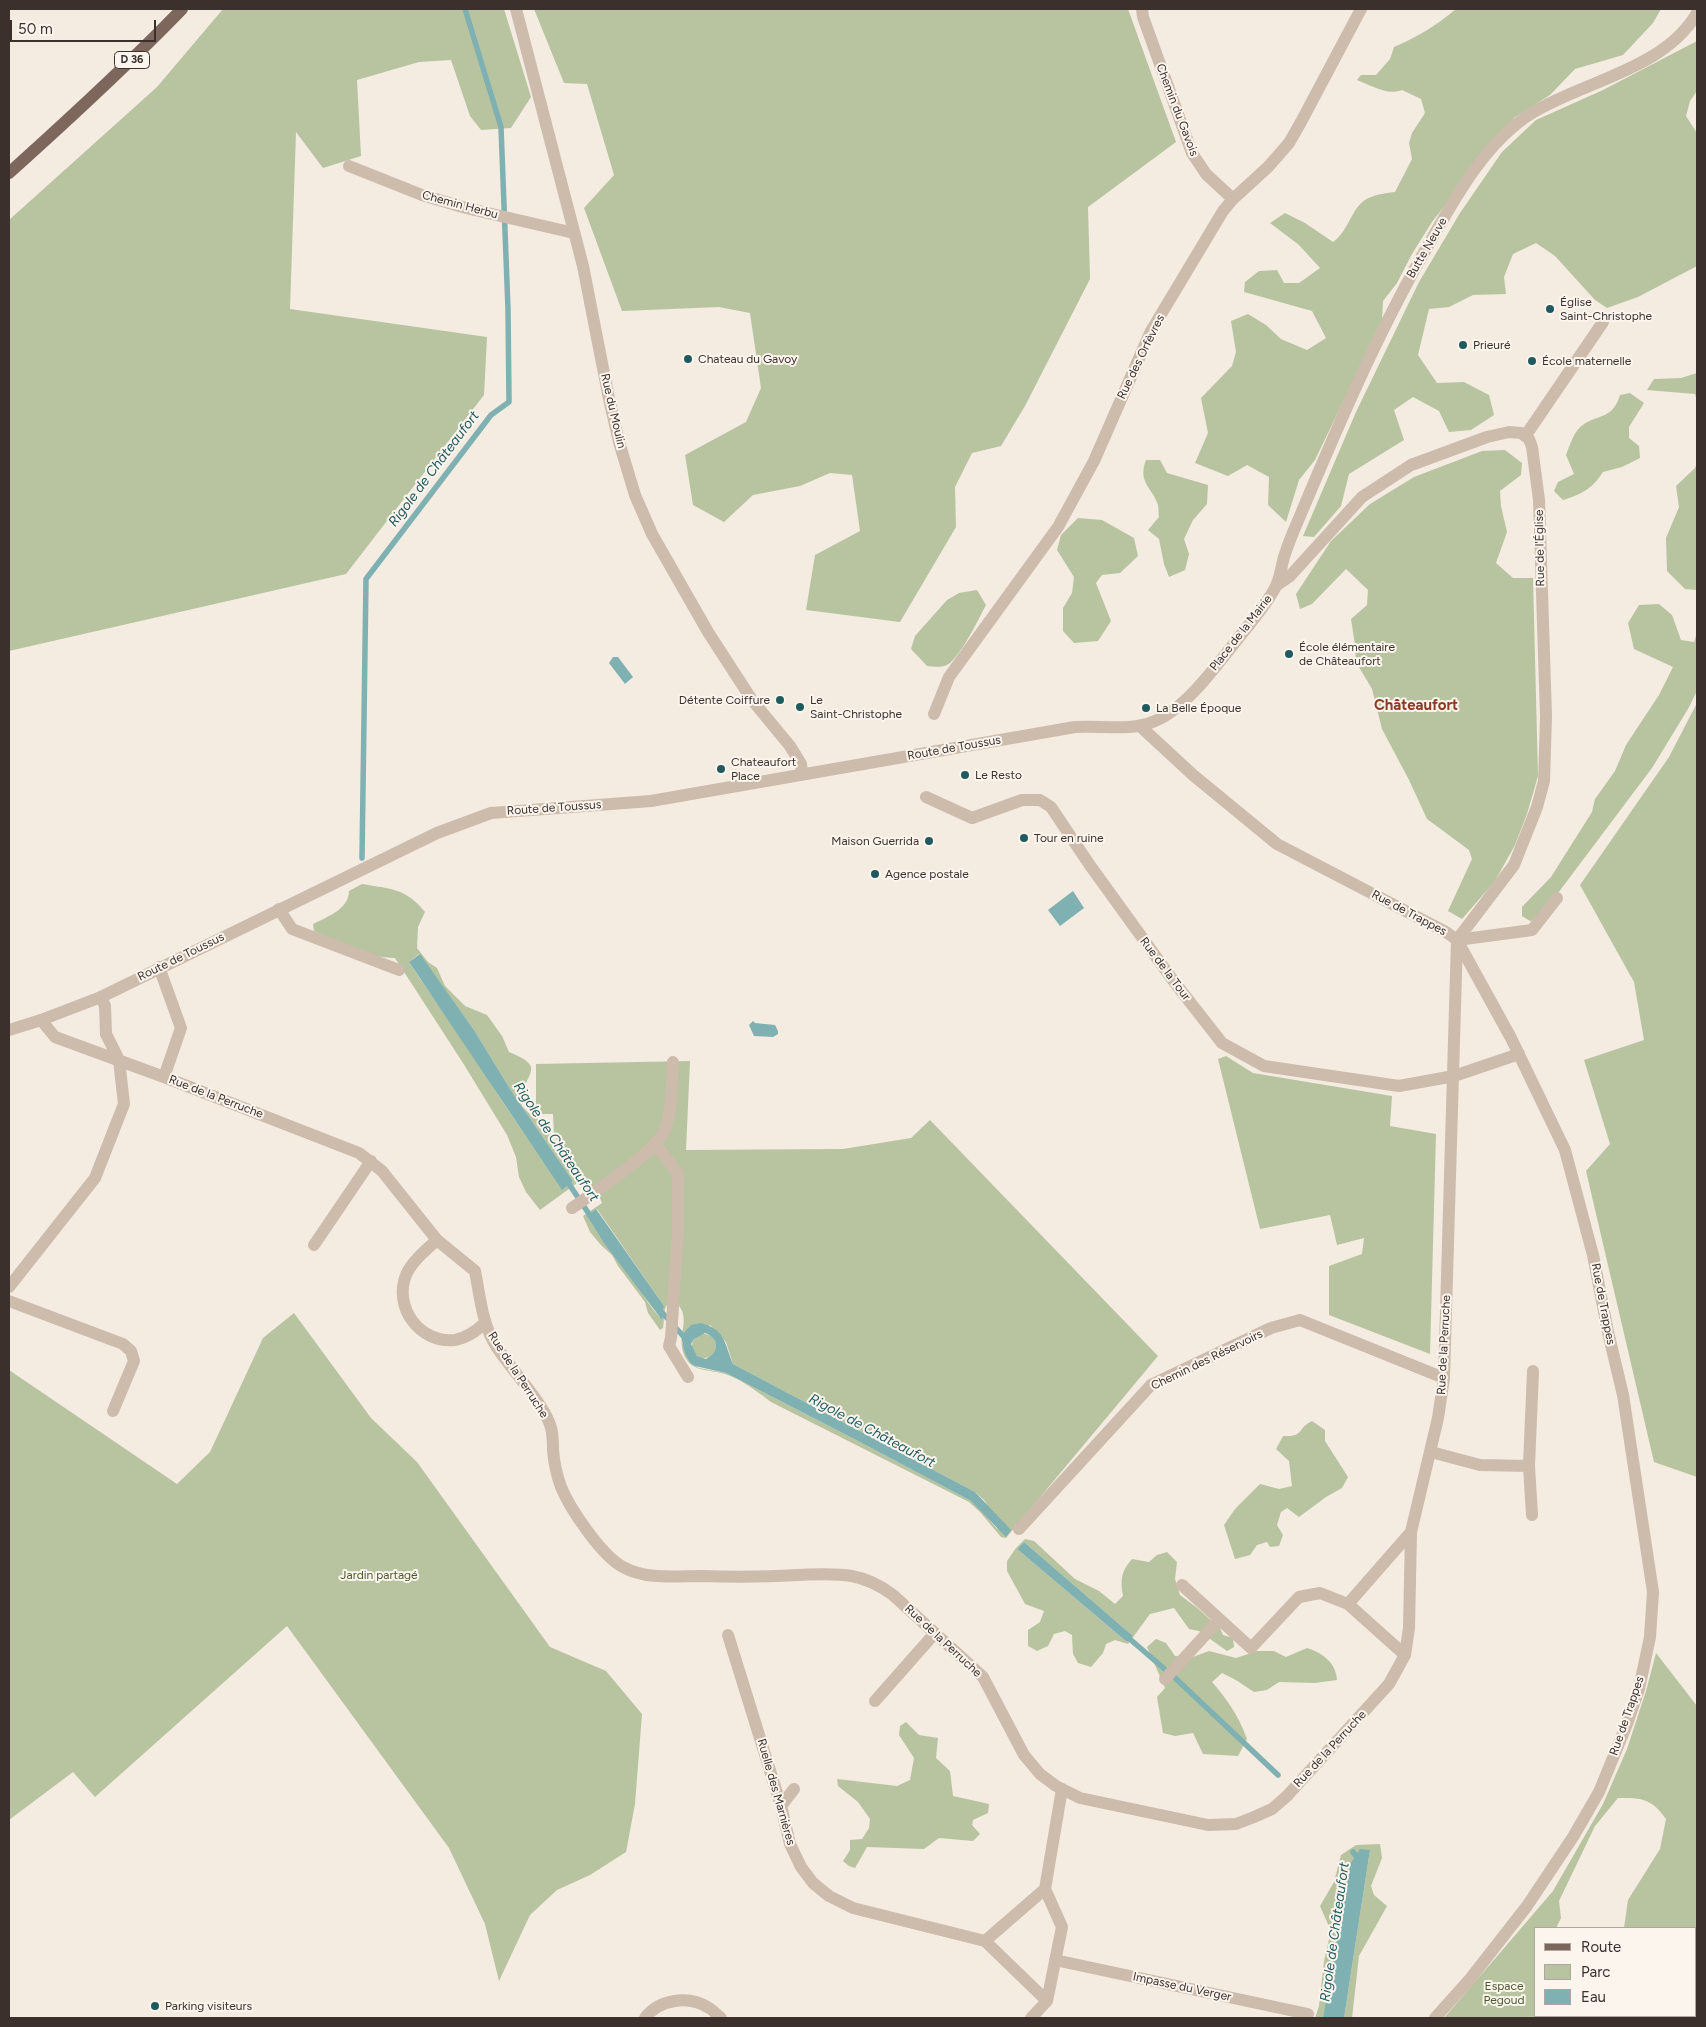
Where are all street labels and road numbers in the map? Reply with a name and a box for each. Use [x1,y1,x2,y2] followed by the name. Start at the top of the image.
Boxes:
[114,52,150,68] road number: D 36
[1153,62,1201,158] street label: Chemin du Gavois
[421,188,499,222] street label: Chemin Herbu
[1404,215,1450,281] street label: Butte Neuve
[1114,312,1168,402] street label: Rue des Orfèvres
[597,372,629,450] street label: Rue du Moulin
[1532,509,1548,587] street label: Rue de l'Église
[1207,592,1275,674] street label: Place de la Mairie
[906,733,1002,763] street label: Route de Toussus
[506,798,602,818] street label: Route de Toussus
[1369,887,1449,939] street label: Rue de Trappes
[135,930,227,984] street label: Route de Toussus
[1137,934,1193,1004] street label: Rue de la Tour
[167,1072,265,1122] street label: Rue de la Perruche
[1588,1262,1618,1346] street label: Rue de Trappes
[1434,1295,1454,1395] street label: Rue de la Perruche
[1149,1327,1265,1393] street label: Chemin des Réservoirs
[485,1329,551,1421] street label: Rue de la Perruche
[902,1602,984,1680] street label: Rue de la Perruche
[1607,1674,1647,1758] street label: Rue de Trappes
[1291,1708,1369,1790] street label: Rue de la Perruche
[754,1737,798,1847] street label: Ruelle des Marnières
[1132,1970,1232,2004] street label: Impasse du Verger

